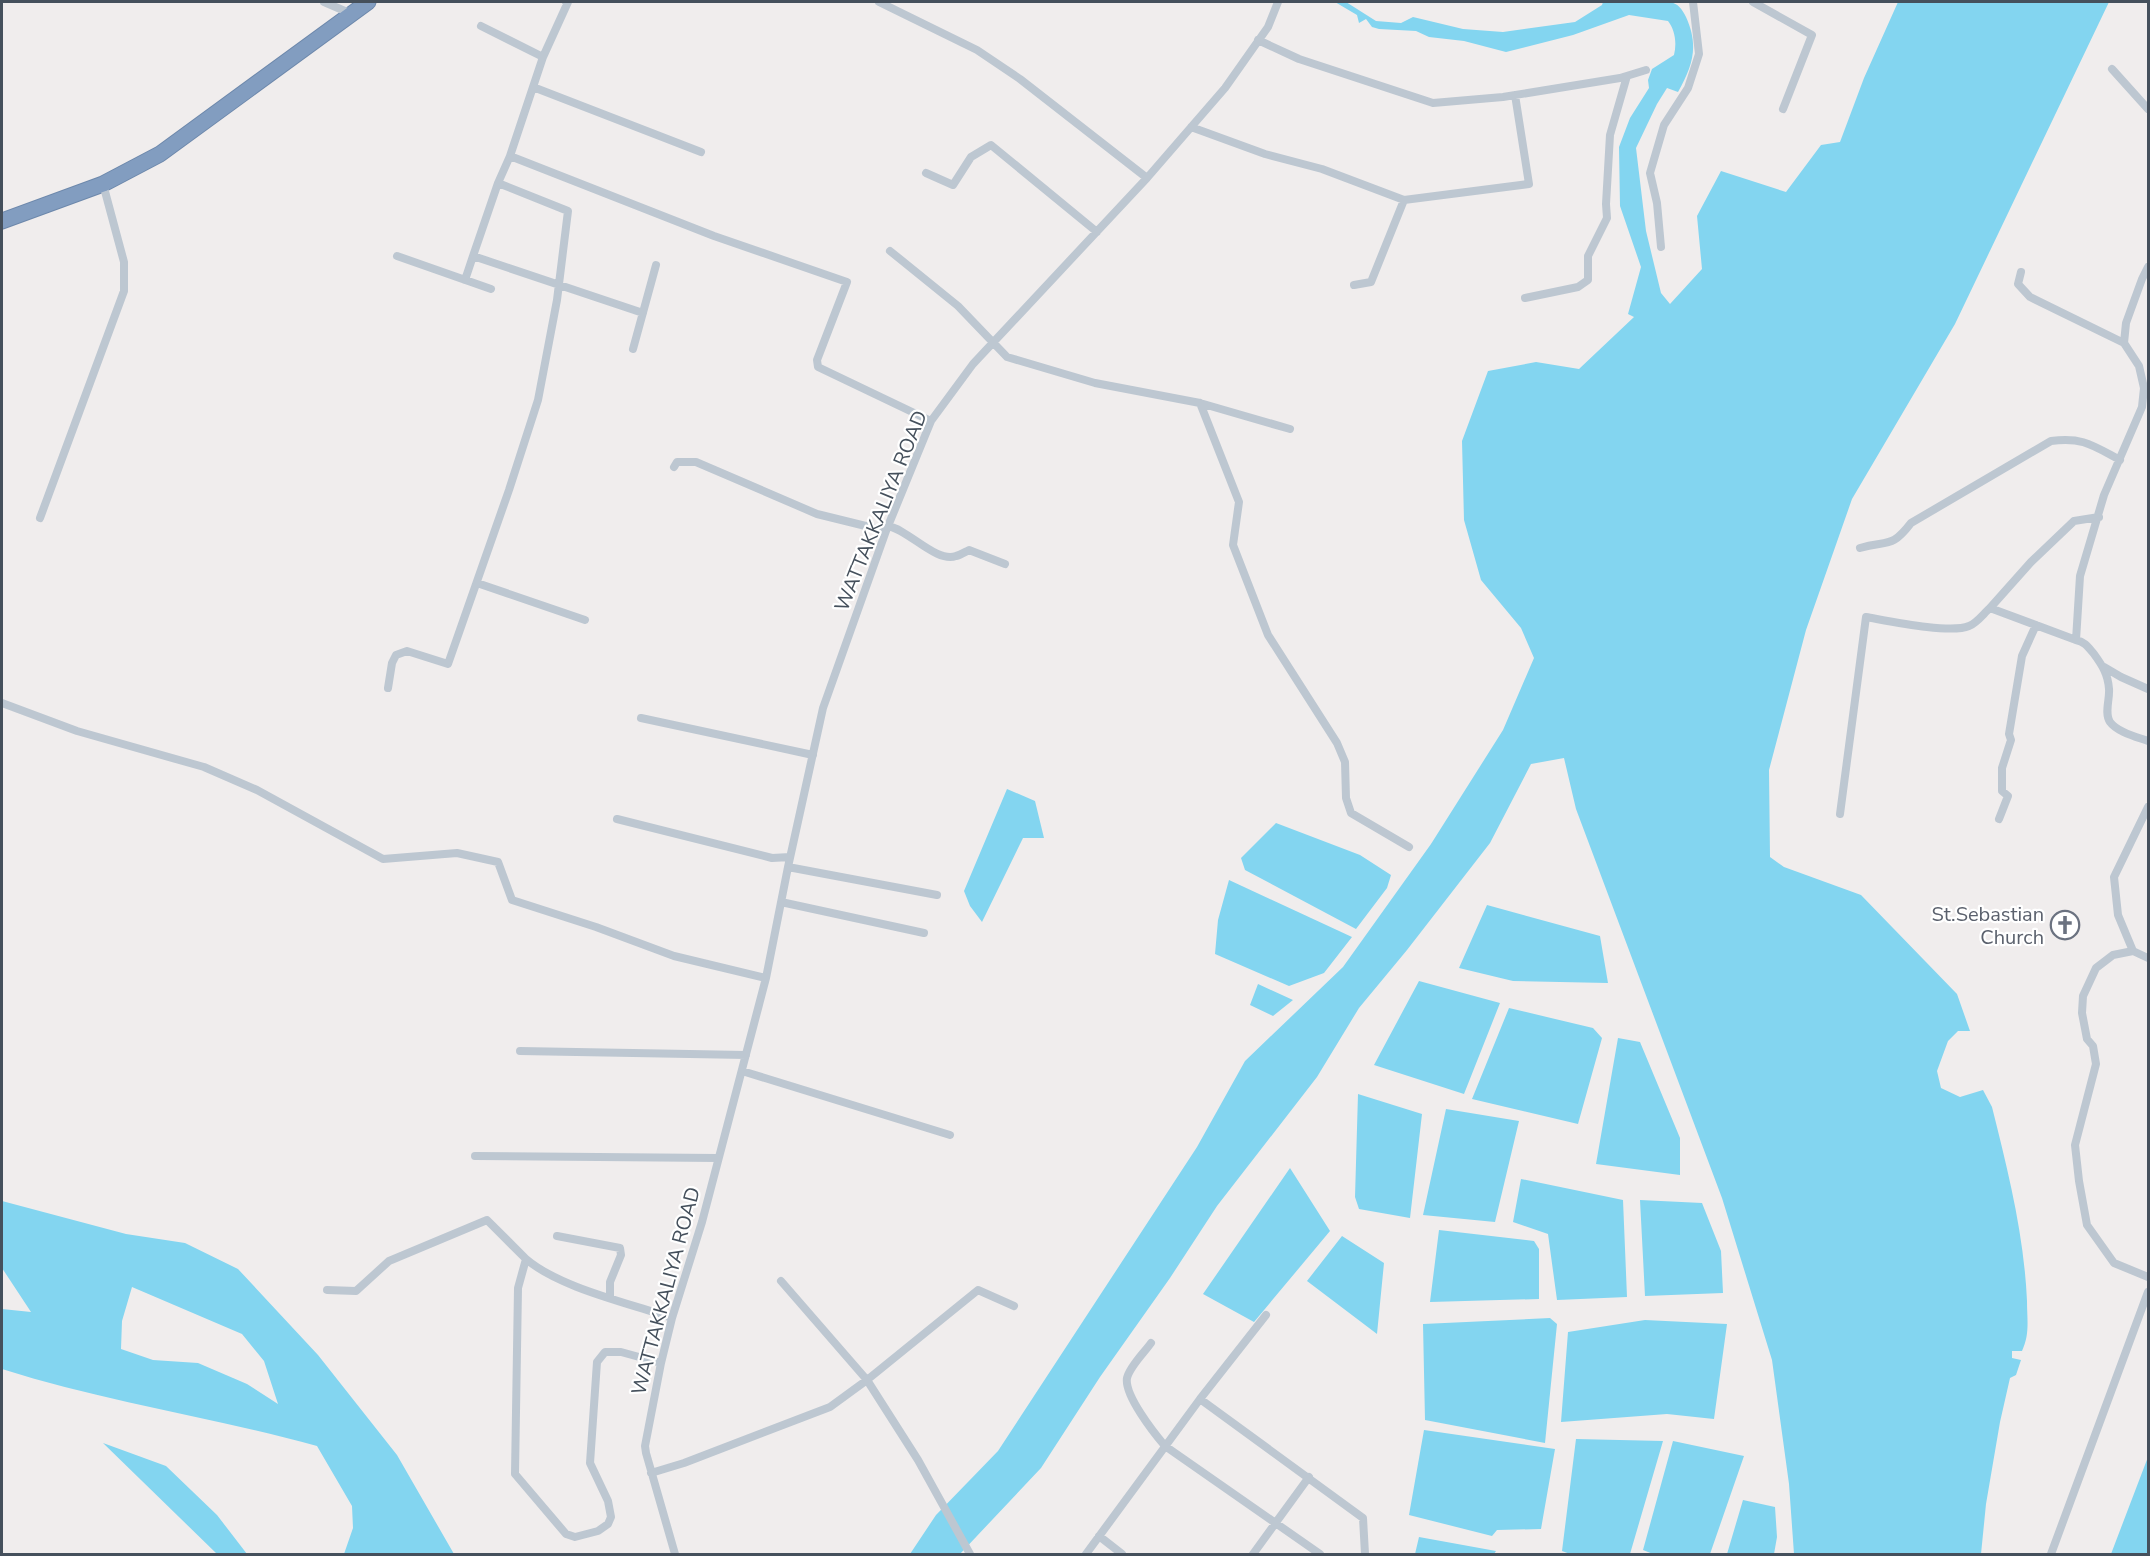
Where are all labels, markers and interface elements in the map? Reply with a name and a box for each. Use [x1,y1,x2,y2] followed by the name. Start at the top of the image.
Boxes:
[828,407,934,615] street label: WATTAKKALIYA ROAD
[1931,901,2044,951] place label: St.Sebastian Church
[2049,909,2081,941] church icon: St.Sebastian Church
[625,1184,707,1398] street label: WATTAKKALIYA ROAD

